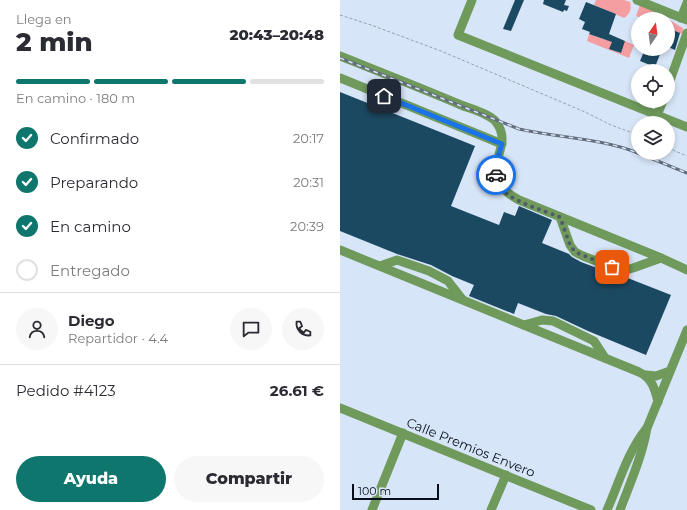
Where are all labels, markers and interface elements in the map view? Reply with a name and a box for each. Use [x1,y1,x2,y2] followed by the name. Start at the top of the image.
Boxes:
[16,11,72,27] text: Llega en
[631,12,675,56] north arrow
[631,12,675,160] map controls
[230,25,324,44] text: 20:43–20:48
[16,26,93,58] text: 2 min
[631,64,675,108] button: locate
[367,79,401,113] pin
[373,85,395,107] icon: home
[16,90,135,106] text: En camino · 180 m
[631,116,675,160] button: layers
[16,127,38,149] icon: check
[50,129,139,148] text: Confirmado
[293,130,324,146] text: 20:17
[476,155,516,195] courier
[485,164,507,186] icon: car
[16,171,38,193] icon: check
[50,173,138,192] text: Preparando
[293,174,324,190] text: 20:31
[16,215,38,237] icon: check
[50,217,131,236] text: En camino
[290,218,324,234] text: 20:39
[595,250,629,284] pin
[601,256,623,278] icon: bag
[50,261,130,280] text: Entregado
[16,308,58,350] button: person
[230,308,272,350] button: chat
[282,308,324,350] button: phone
[68,311,115,330] text: Diego
[68,330,168,346] text: Repartidor · 4.4
[16,381,116,400] text: Pedido #4123
[270,381,324,400] text: 26.61 €
[404,414,538,480] street label: Calle Premios Envero
[16,456,166,502] button: Ayuda
[174,456,324,502] button: Compartir
[352,482,439,501] scale bar
[358,484,391,498] text: 100 m

